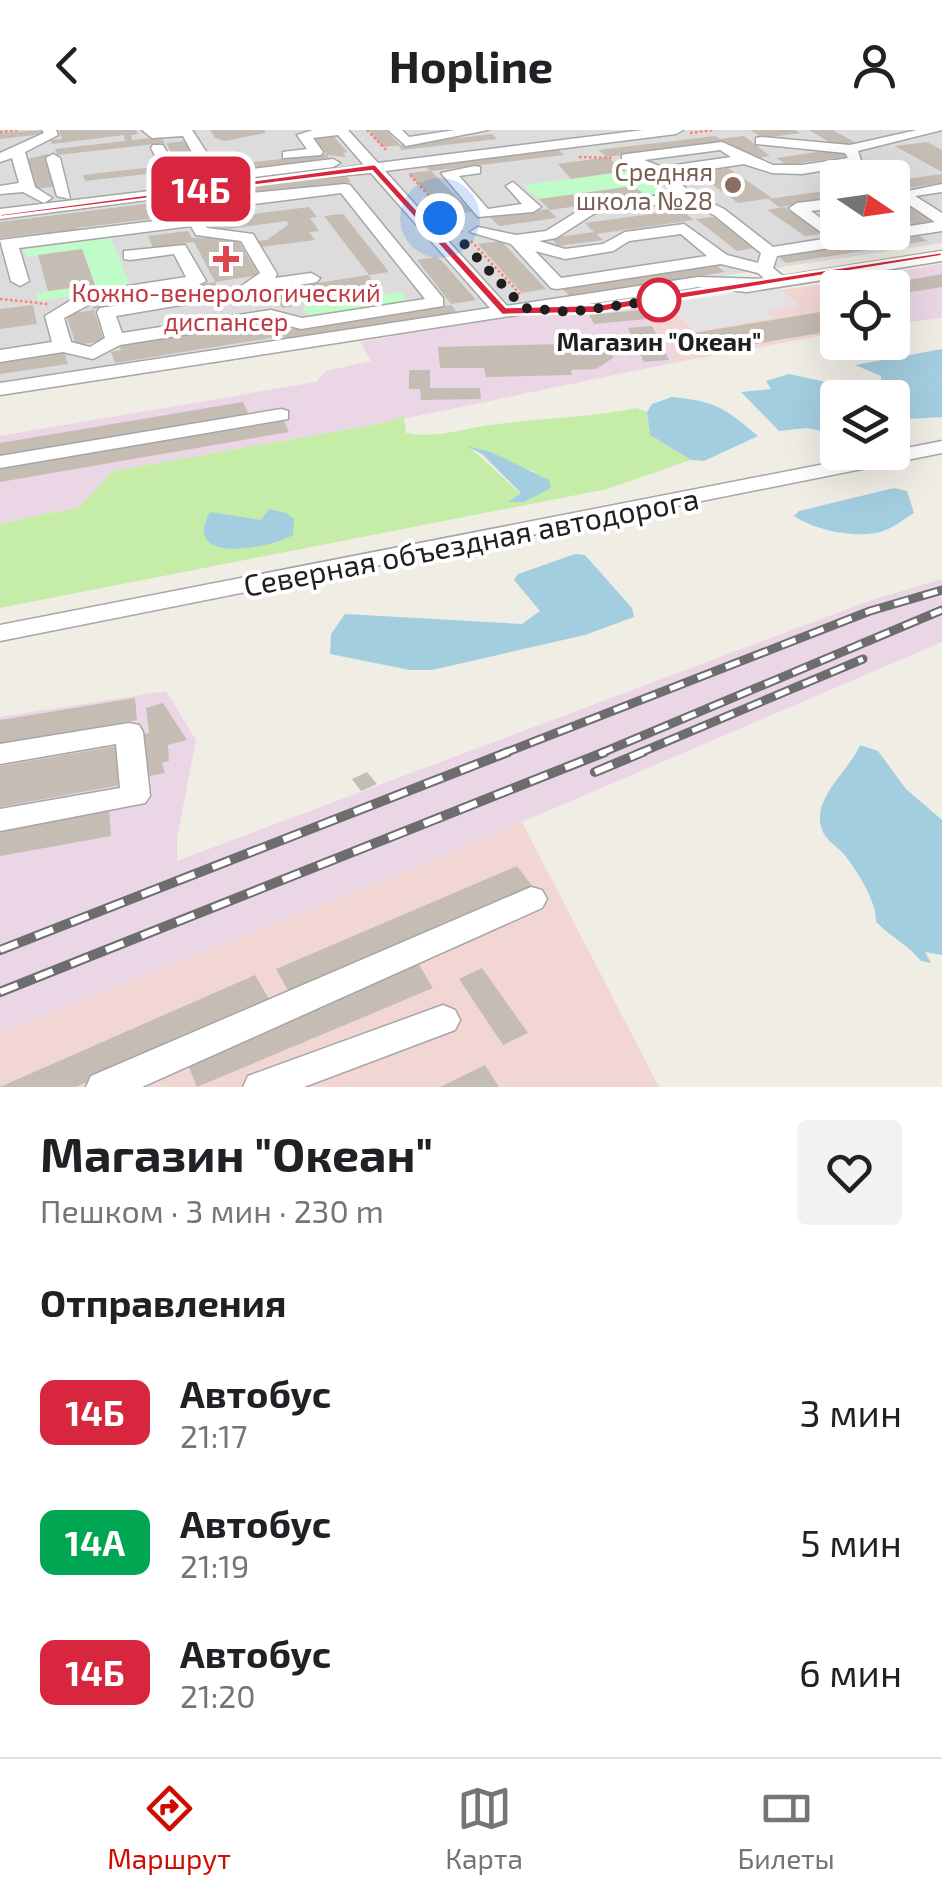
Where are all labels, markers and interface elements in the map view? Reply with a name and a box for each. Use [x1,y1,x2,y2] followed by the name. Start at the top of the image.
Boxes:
[40,38,95,93] icon: back
[389,38,553,92] text: Hopline
[847,38,902,93] icon: person
[576,156,713,215] place label: Средняя школа №28
[144,157,258,222] line badge: 14Б
[820,160,910,250] north arrow
[820,160,910,470] map controls
[171,168,231,210] text: 14Б
[722,174,744,196] marker: Средняя школа №28
[415,193,465,243] your location
[213,246,239,272] marker: Кожно-венерологический диспансер
[820,270,910,360] button: locate
[71,277,381,336] place label: Кожно-венерологический диспансер
[638,279,680,321] marker: Магазин "Океан"
[557,326,761,356] place label: Магазин "Океан"
[820,380,910,470] button: layers
[240,479,702,603] street label: Северная объездная автодорога
[797,1120,902,1225] button: heart
[40,1124,433,1182] text: Магазин "Океан"
[40,1191,384,1229] text: Пешком · 3 мин · 230 m
[40,1279,287,1325] text: Отправления
[180,1370,331,1416] text: Автобус
[800,1389,902,1435] text: 3 мин
[65,1391,125,1433] text: 14Б
[180,1416,247,1454] text: 21:17
[180,1500,331,1546] text: Автобус
[800,1519,902,1565] text: 5 мин
[65,1521,125,1563] text: 14А
[180,1546,249,1584] text: 21:19
[180,1630,331,1676] text: Автобус
[799,1649,902,1695] text: 6 мин
[65,1651,125,1693] text: 14Б
[180,1676,256,1714] text: 21:20
[107,1781,231,1875] tab: Маршрут
[445,1781,523,1875] tab: Карта
[737,1781,835,1875] tab: Билеты

